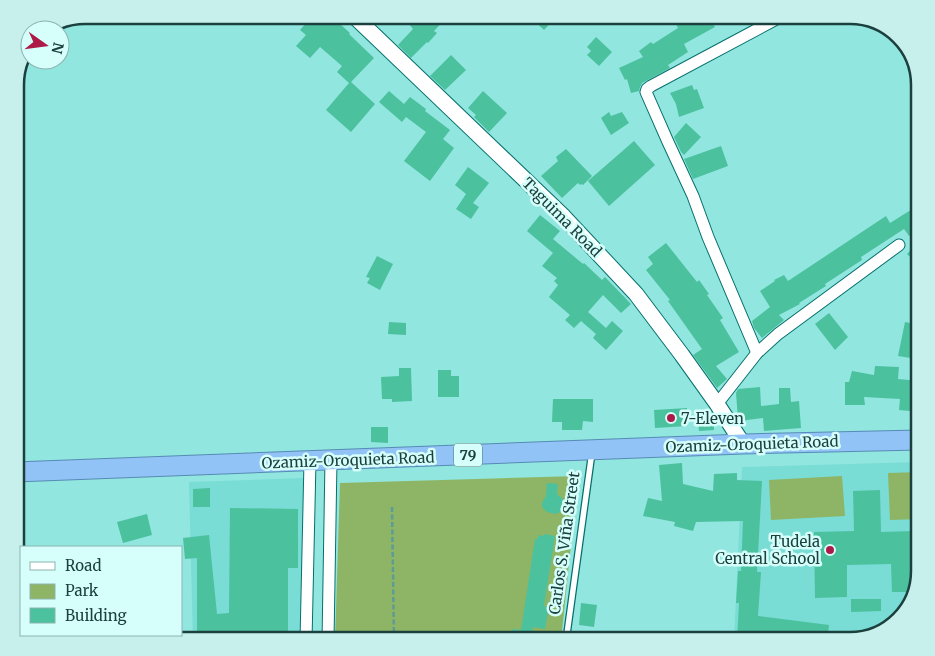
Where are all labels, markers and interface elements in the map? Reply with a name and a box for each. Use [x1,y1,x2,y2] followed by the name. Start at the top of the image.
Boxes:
[20,20,70,70] north arrow
[48,41,68,56] text: N
[518,173,606,261] street label: Taguima Road
[681,409,744,428] place label: 7-Eleven
[665,412,677,424] marker: 7-Eleven
[665,431,839,457] street label: Ozamiz-Oroquieta Road
[454,444,482,466] road number: 79
[261,447,435,473] street label: Ozamiz-Oroquieta Road
[545,470,583,616] street label: Carlos S. Viña Street
[715,532,820,568] place label: Tudela Central School
[824,544,836,556] marker: Tudela Central School
[20,546,182,636] legend
[65,556,101,575] text: Road
[65,581,99,600] text: Park
[65,606,127,625] text: Building

